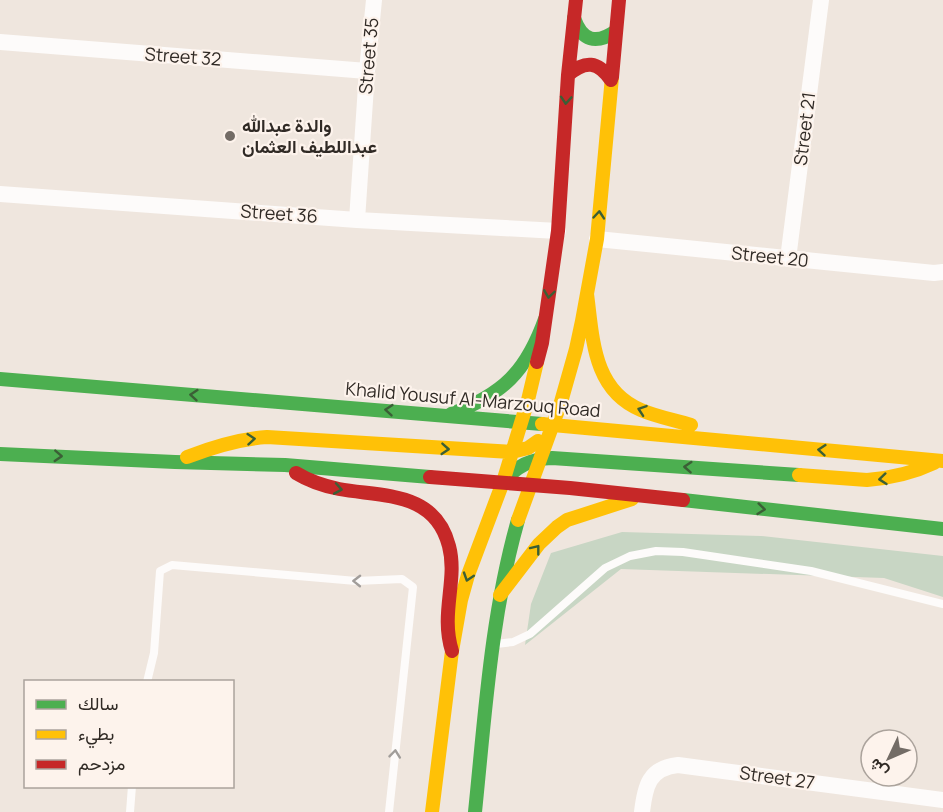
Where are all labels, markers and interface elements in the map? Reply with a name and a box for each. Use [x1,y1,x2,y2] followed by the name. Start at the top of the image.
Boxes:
[353,17,383,95] street label: Street 35
[144,41,222,71] street label: Street 32
[788,91,820,167] street label: Street 21
[560,96,573,105] one-way arrow
[242,113,377,158] place label: والدة عبدالله عبداللطيف العثمان
[223,129,237,143] marker: والدة عبدالله عبداللطيف العثمان
[240,198,319,228] street label: Street 36
[592,210,605,220] one-way arrow
[730,240,810,272] street label: Street 20
[543,290,555,299] one-way arrow
[345,376,602,422] street label: Khalid Yousuf Al-Marzouq Road
[190,389,199,402] one-way arrow
[384,404,393,417] one-way arrow
[637,405,648,418] one-way arrow
[246,432,255,445] one-way arrow
[441,442,450,455] one-way arrow
[818,444,827,457] one-way arrow
[54,450,63,463] one-way arrow
[684,461,693,474] one-way arrow
[878,472,887,485] one-way arrow
[332,482,342,495] one-way arrow
[757,503,766,515] one-way arrow
[528,544,539,555] one-way arrow
[463,571,475,582] one-way arrow
[352,574,361,587] one-way arrow
[24,680,234,788] legend
[78,691,118,715] text: سالك
[78,721,114,749] text: بطيء
[859,728,919,788] north arrow
[388,749,401,758] one-way arrow
[78,751,125,776] text: مزدحم
[864,754,893,783] text: ش
[738,760,816,794] street label: Street 27

